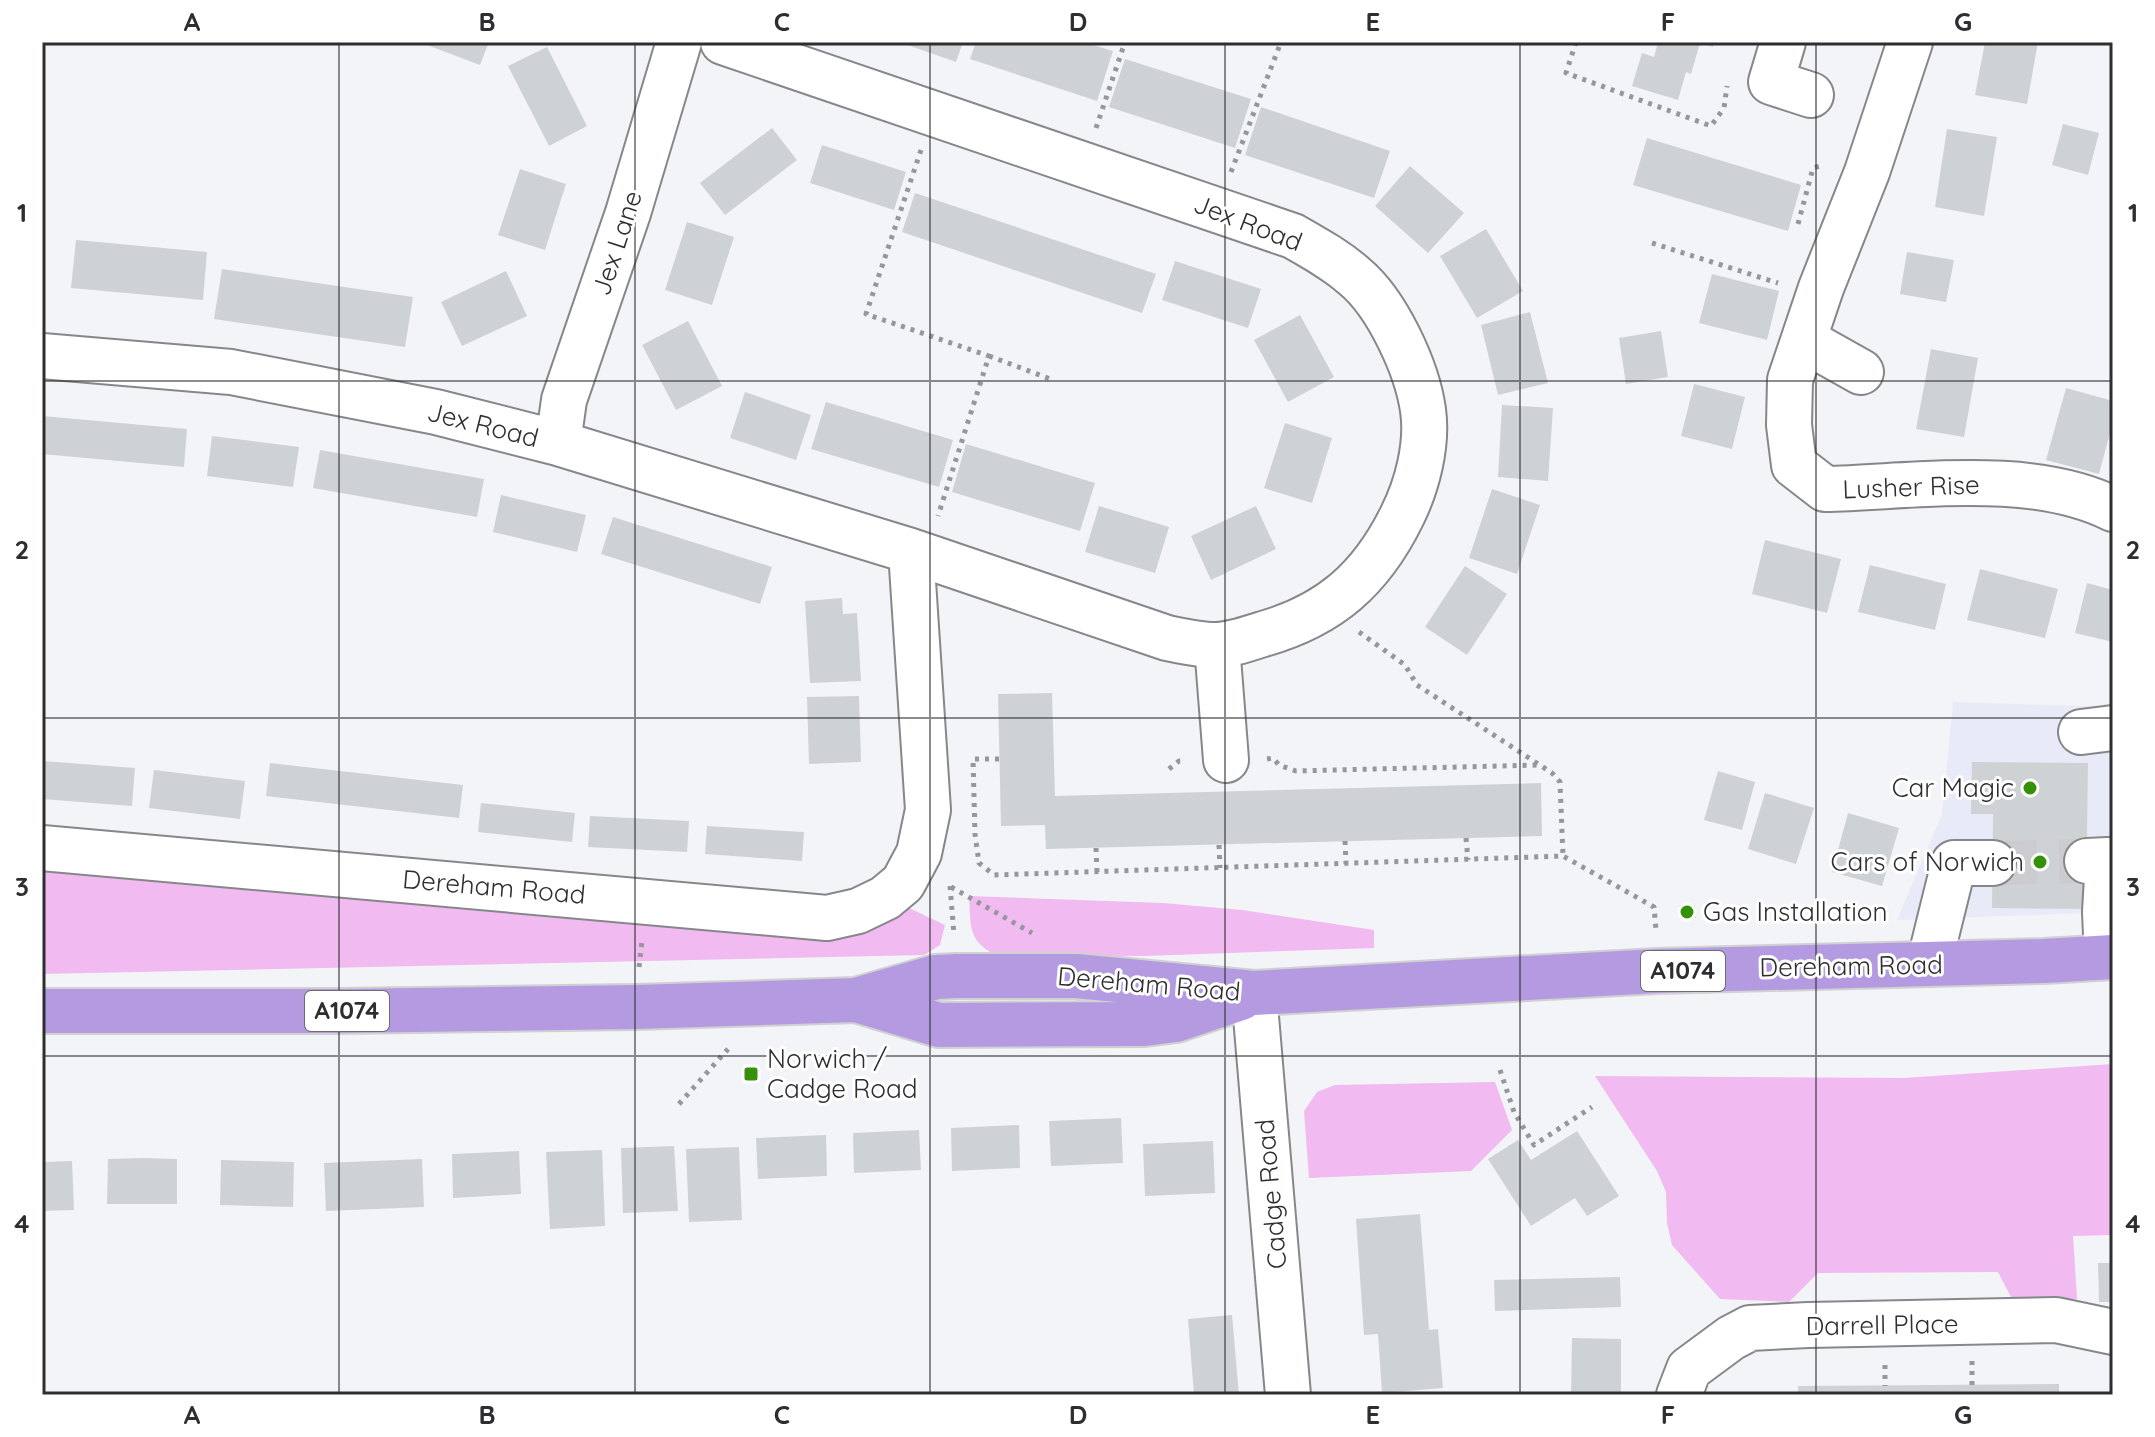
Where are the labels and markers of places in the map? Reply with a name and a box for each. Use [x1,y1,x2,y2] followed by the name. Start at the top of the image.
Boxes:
[1892,771,2014,804] place label: Car Magic
[2021,779,2039,797] marker: Car Magic
[1831,845,2024,878] place label: Cars of Norwich
[2031,853,2049,871] marker: Cars of Norwich
[1703,895,1888,928] place label: Gas Installation
[1678,903,1696,921] marker: Gas Installation
[767,1042,918,1105] place label: Norwich / Cadge Road
[742,1065,760,1083] marker: Norwich / Cadge Road

